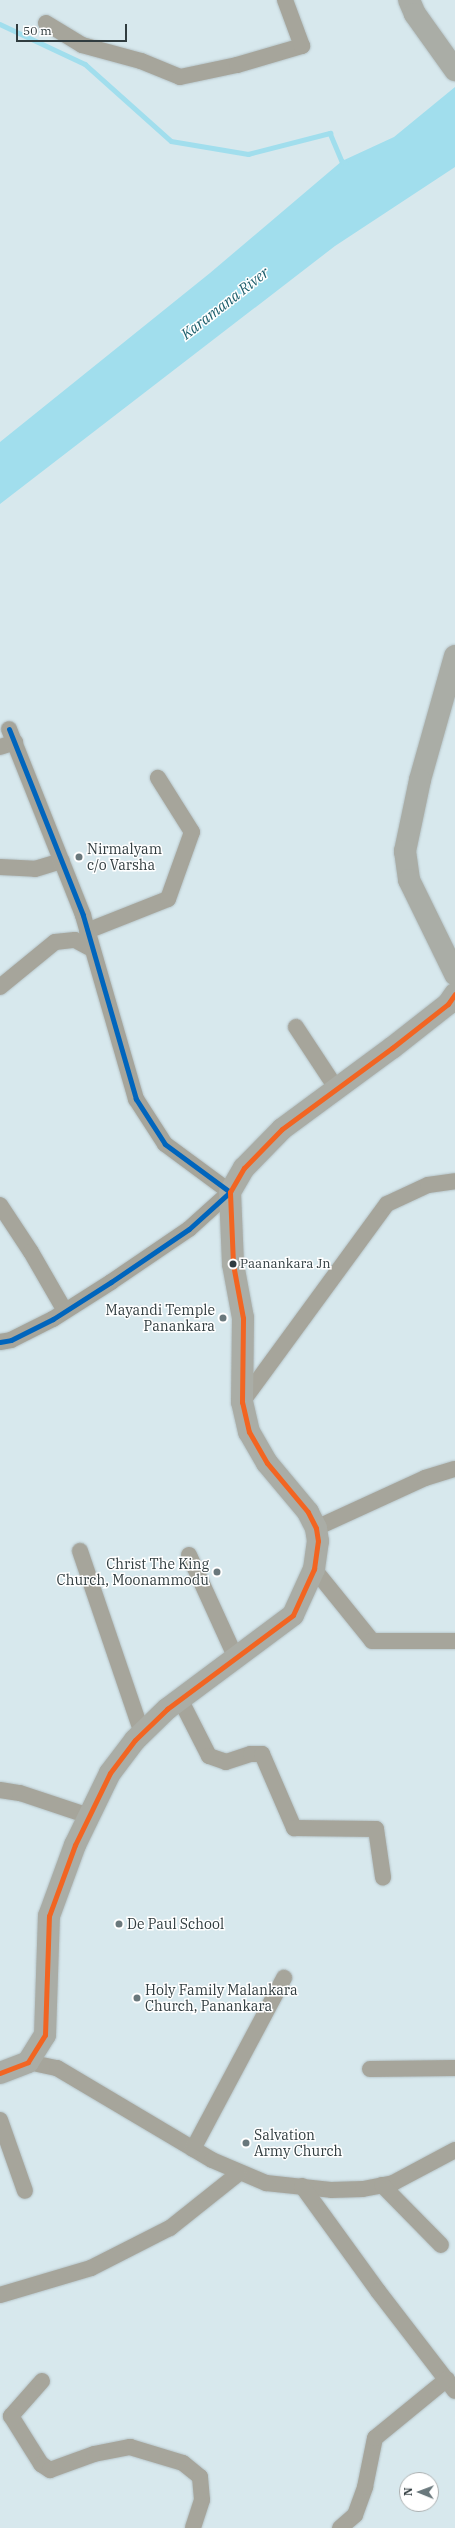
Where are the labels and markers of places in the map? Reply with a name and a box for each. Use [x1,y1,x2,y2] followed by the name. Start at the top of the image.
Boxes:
[87,841,162,874] place label: Nirmalyam c/o Varsha
[74,852,84,862] marker: Nirmalyam c/o Varsha
[240,1256,331,1272] place label: Paanankara Jn
[228,1259,238,1269] marker: Paanankara Jn
[106,1302,215,1334] place label: Mayandi Temple Panankara
[218,1313,228,1323] marker: Mayandi Temple Panankara
[57,1556,209,1588] place label: Christ The King Church, Moonammodu
[212,1567,222,1577] marker: Christ The King Church, Moonammodu
[127,1916,224,1932] place label: De Paul School
[114,1919,124,1929] marker: De Paul School
[145,1982,298,2014] place label: Holy Family Malankara Church, Panankara
[132,1993,142,2003] marker: Holy Family Malankara Church, Panankara
[254,2127,342,2160] place label: Salvation Army Church
[241,2138,251,2148] marker: Salvation Army Church

